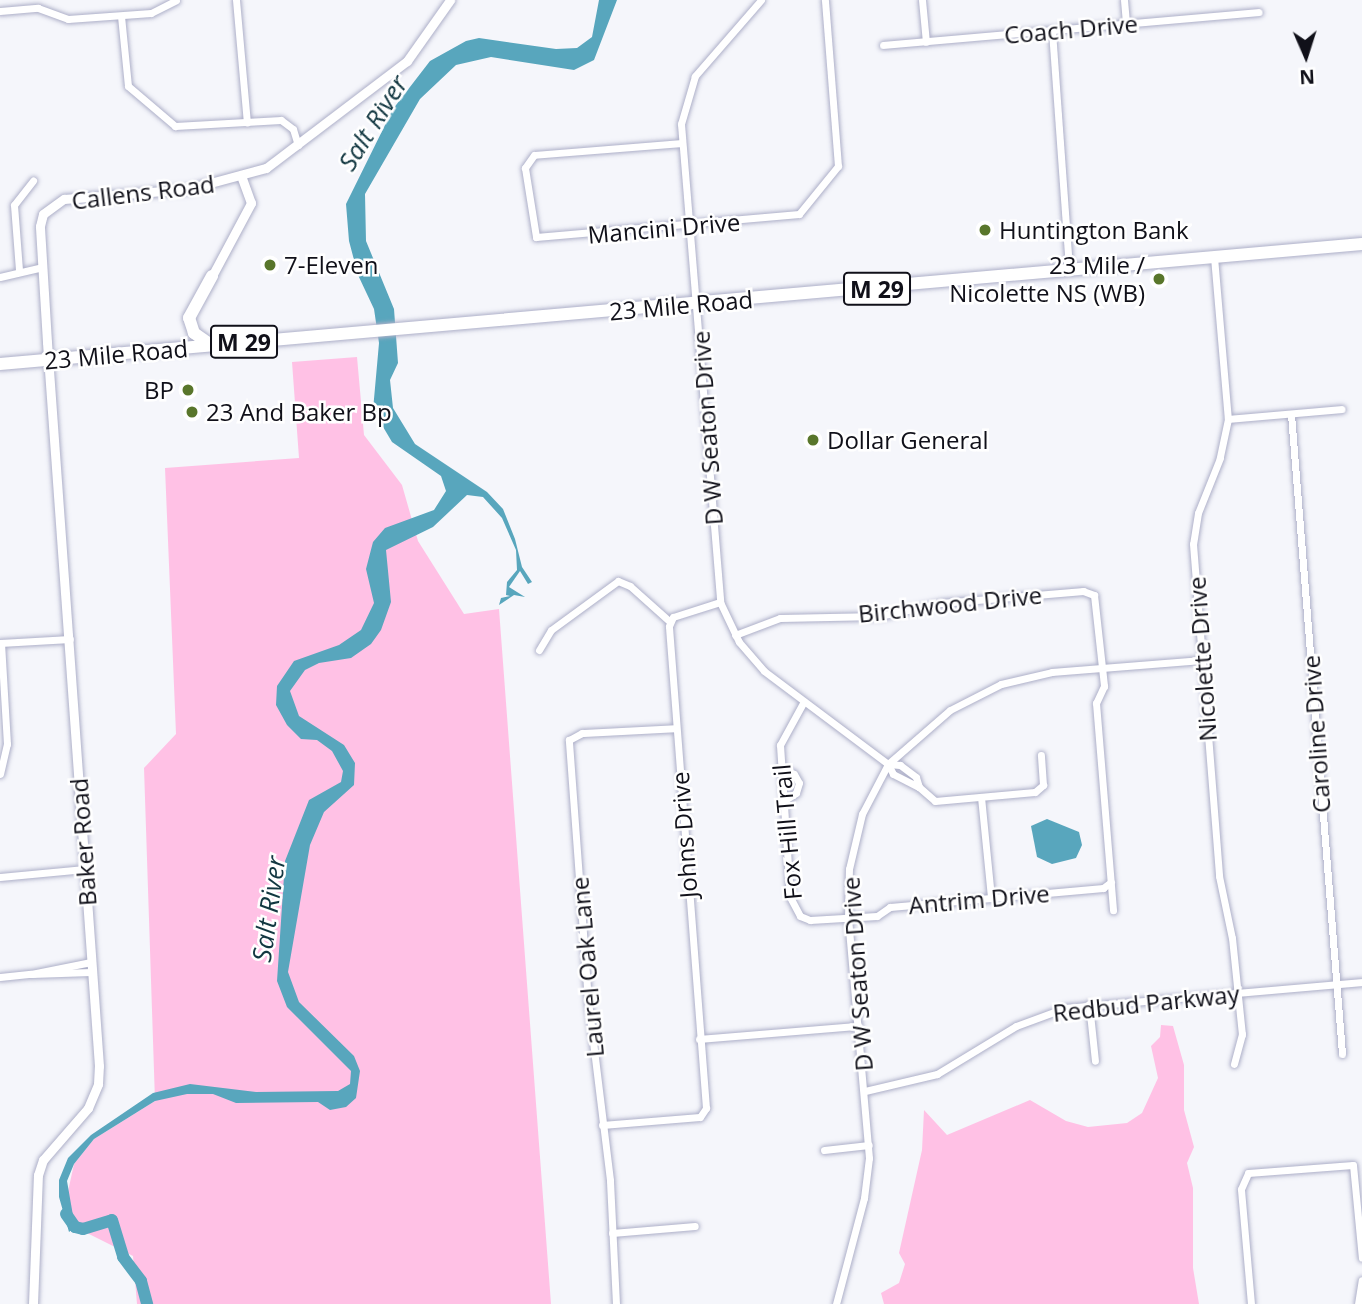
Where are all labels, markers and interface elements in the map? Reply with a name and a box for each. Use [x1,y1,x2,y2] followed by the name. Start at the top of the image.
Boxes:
[1003,9,1139,49] street label: Coach Drive
[1271,21,1341,91] north arrow
[1299,64,1316,90] text: N
[332,70,414,176] water label: Salt River
[70,169,216,215] street label: Callens Road
[587,207,741,249] street label: Mancini Drive
[999,216,1189,244] place label: Huntington Bank
[977,222,993,238] marker: Huntington Bank
[284,251,378,279] place label: 7-Eleven
[949,251,1145,307] place label: 23 Mile / Nicolette NS (WB)
[262,257,278,273] marker: 7-Eleven
[842,270,912,308] road number: M 29
[1151,271,1167,287] marker: 23 Mile / Nicolette NS (WB)
[608,284,754,326] street label: 23 Mile Road
[209,322,279,362] road number: M 29
[686,330,728,526] street label: D W Seaton Drive
[43,333,189,375] street label: 23 Mile Road
[144,376,174,404] place label: BP
[180,382,196,398] marker: BP
[206,398,392,426] place label: 23 And Baker Bp
[184,404,200,420] marker: 23 And Baker Bp
[827,426,989,454] place label: Dollar General
[805,432,821,448] marker: Dollar General
[1182,576,1222,742] street label: Nicolette Drive
[857,580,1043,628] street label: Birchwood Drive
[1296,654,1336,814] street label: Caroline Drive
[767,763,807,901] street label: Fox Hill Trail
[665,771,703,899] street label: Johns Drive
[64,777,102,907] street label: Baker Road
[246,854,292,964] water label: Salt River
[565,876,609,1058] street label: Laurel Oak Lane
[836,876,878,1072] street label: D W Seaton Drive
[907,878,1051,920] street label: Antrim Drive
[1051,979,1241,1027] street label: Redbud Parkway

